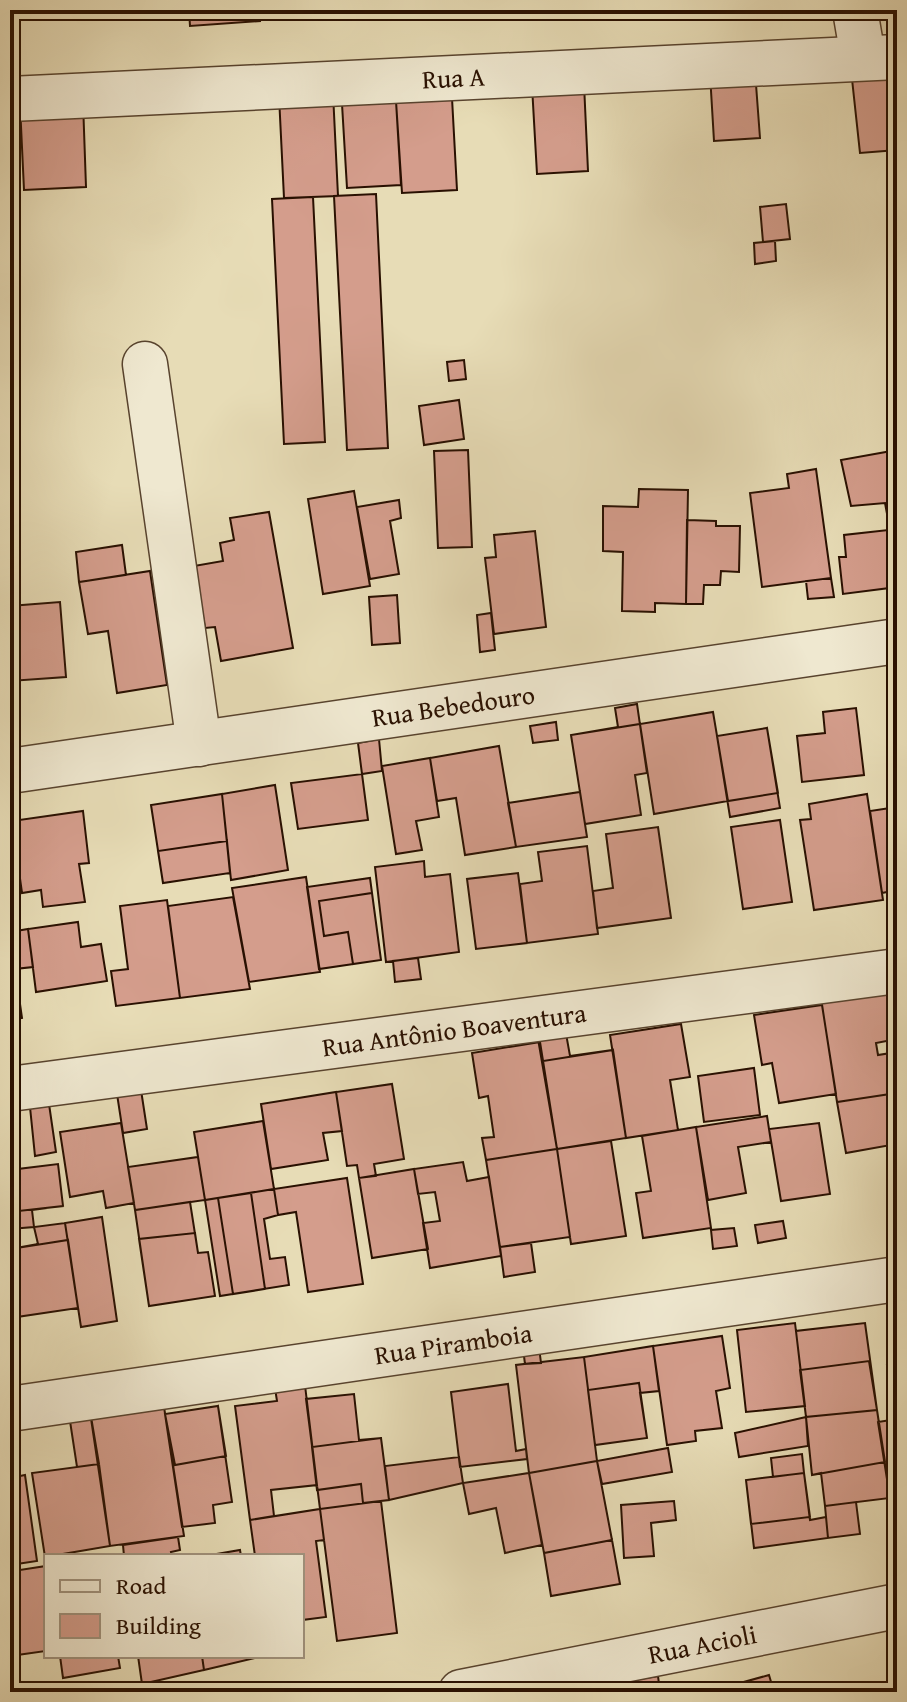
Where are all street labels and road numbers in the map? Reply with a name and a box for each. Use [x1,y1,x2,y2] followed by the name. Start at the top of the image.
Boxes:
[421,57,486,98] street label: Rua A
[369,674,537,737] street label: Rua Bebedouro
[320,992,589,1066] street label: Rua Antônio Boaventura
[372,1313,535,1374] street label: Rua Piramboia
[645,1614,760,1674] street label: Rua Acioli

